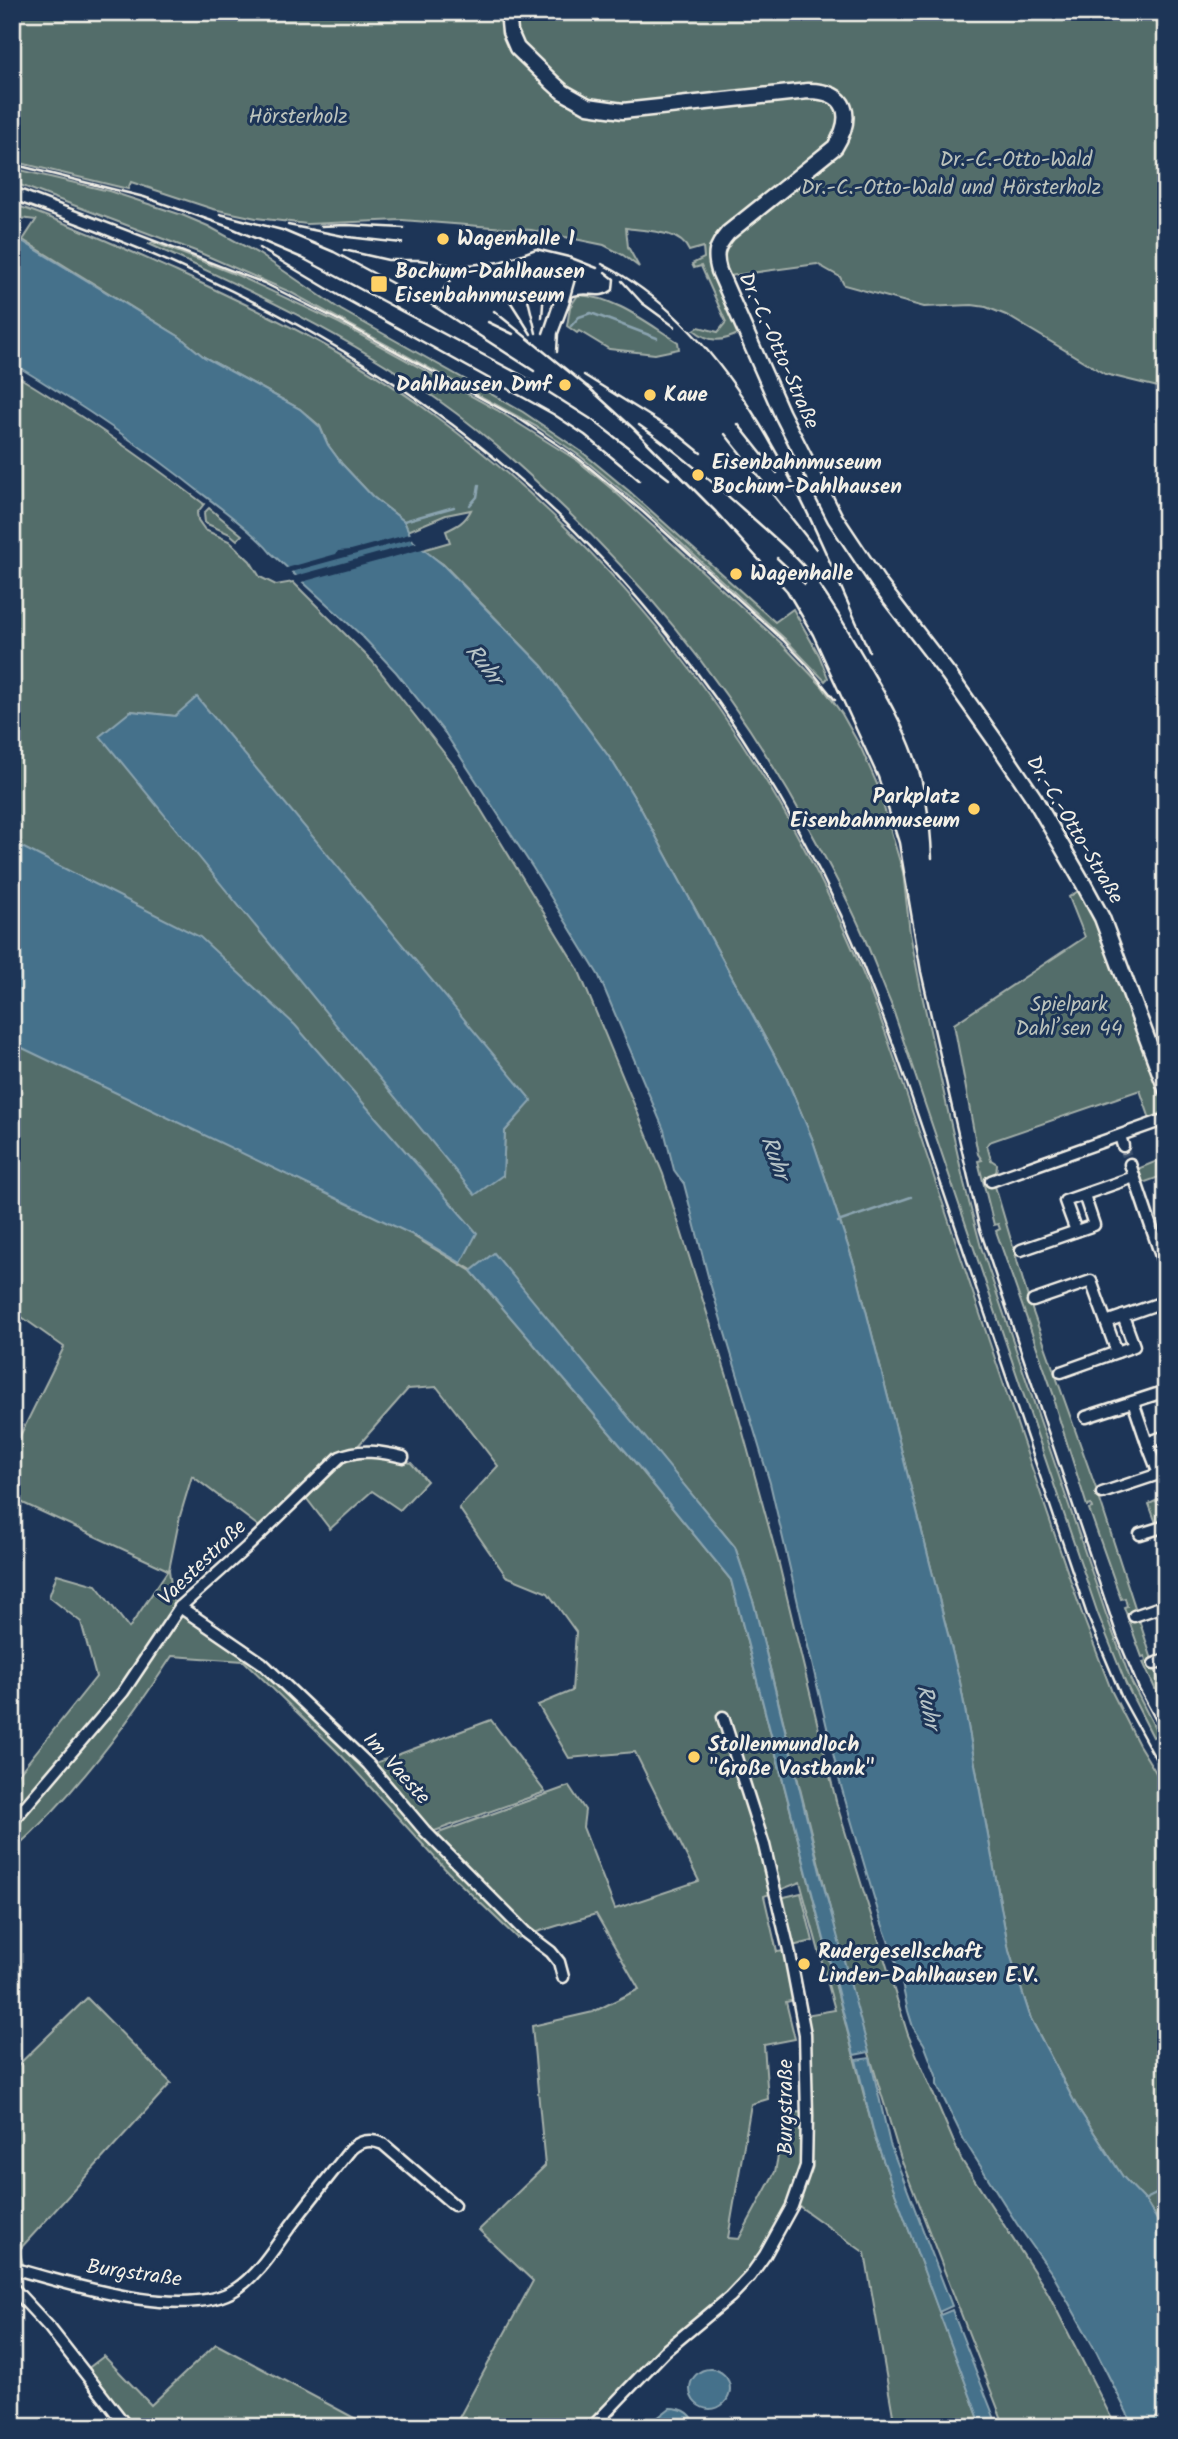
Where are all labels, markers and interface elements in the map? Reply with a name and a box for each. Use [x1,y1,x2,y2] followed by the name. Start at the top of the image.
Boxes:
[248,101,348,134] park label: Hörsterholz
[940,144,1093,177] park label: Dr.-C.-Otto-Wald
[801,172,1101,205] park label: Dr.-C.-Otto-Wald und Hörsterholz
[457,223,575,256] place label: Wagenhalle 1
[435,231,451,247] marker: Wagenhalle 1
[395,256,585,313] place label: Bochum-Dahlhausen Eisenbahnmuseum
[729,267,828,435] street label: Dr.-C.-Otto-Straße
[369,274,389,294] marker: Bochum-Dahlhausen Eisenbahnmuseum
[396,369,553,402] place label: Dahlhausen Dmf
[557,377,573,393] marker: Dahlhausen Dmf
[664,379,708,412] place label: Kaue
[642,387,658,403] marker: Kaue
[712,447,902,504] place label: Eisenbahnmuseum Bochum-Dahlhausen
[690,467,706,483] marker: Eisenbahnmuseum Bochum-Dahlhausen
[750,558,853,591] place label: Wagenhalle
[728,566,744,582] marker: Wagenhalle
[455,636,514,697] water label: Ruhr
[1016,749,1132,911] street label: Dr.-C.-Otto-Straße
[790,781,960,838] place label: Parkplatz Eisenbahnmuseum
[966,801,982,817] marker: Parkplatz Eisenbahnmuseum
[1016,989,1122,1046] park label: Spielpark Dahl’sen 44
[749,1131,800,1189] water label: Ruhr
[151,1512,255,1614] street label: Vaestestraße
[905,1682,950,1737] water label: Ruhr
[354,1725,438,1813] street label: Im Vaeste
[708,1729,875,1786] place label: Stollenmundloch "Große Vastbank"
[686,1749,702,1765] marker: Stollenmundloch "Große Vastbank"
[818,1936,1038,1993] place label: Rudergesellschaft Linden-Dahlhausen E.V.
[796,1956,812,1972] marker: Rudergesellschaft Linden-Dahlhausen E.V.
[770,2058,803,2155] street label: Burgstraße
[84,2251,184,2297] street label: Burgstraße

